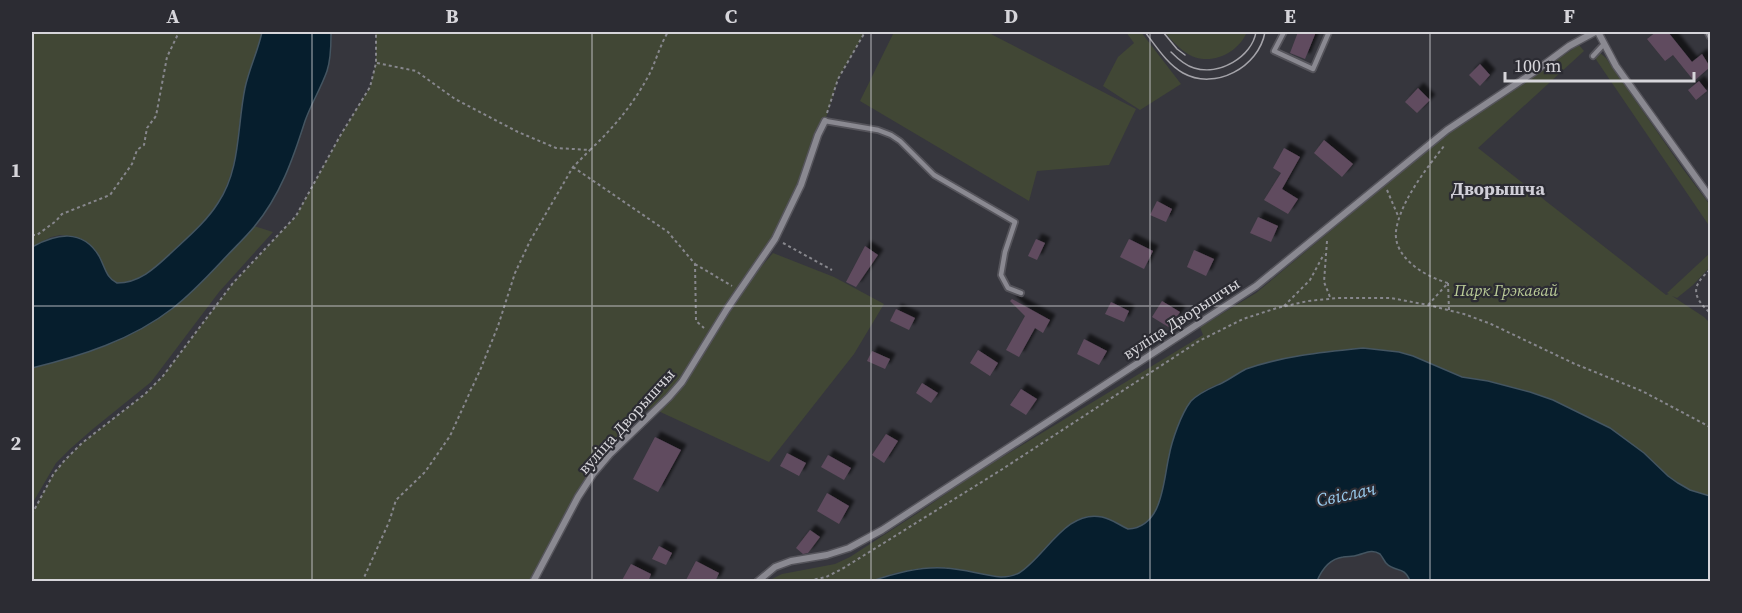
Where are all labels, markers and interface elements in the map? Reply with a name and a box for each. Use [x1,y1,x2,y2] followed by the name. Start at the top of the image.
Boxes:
[166,2,180,30] text: A
[445,2,459,30] text: B
[725,2,737,30] text: C
[1004,2,1018,30] text: D
[1284,2,1296,30] text: E
[1563,2,1575,30] text: F
[1505,45,1694,83] scale bar
[1514,53,1561,78] text: 100 m
[11,156,21,184] text: 1
[1451,176,1545,201] district label: Дворышча
[1118,272,1244,364] street label: вуліца Дворышчы
[1453,279,1559,301] park label: Парк Грэкавай
[573,363,679,479] street label: вуліца Дворышчы
[11,429,22,457] text: 2
[1314,475,1378,512] water label: Свіслач

